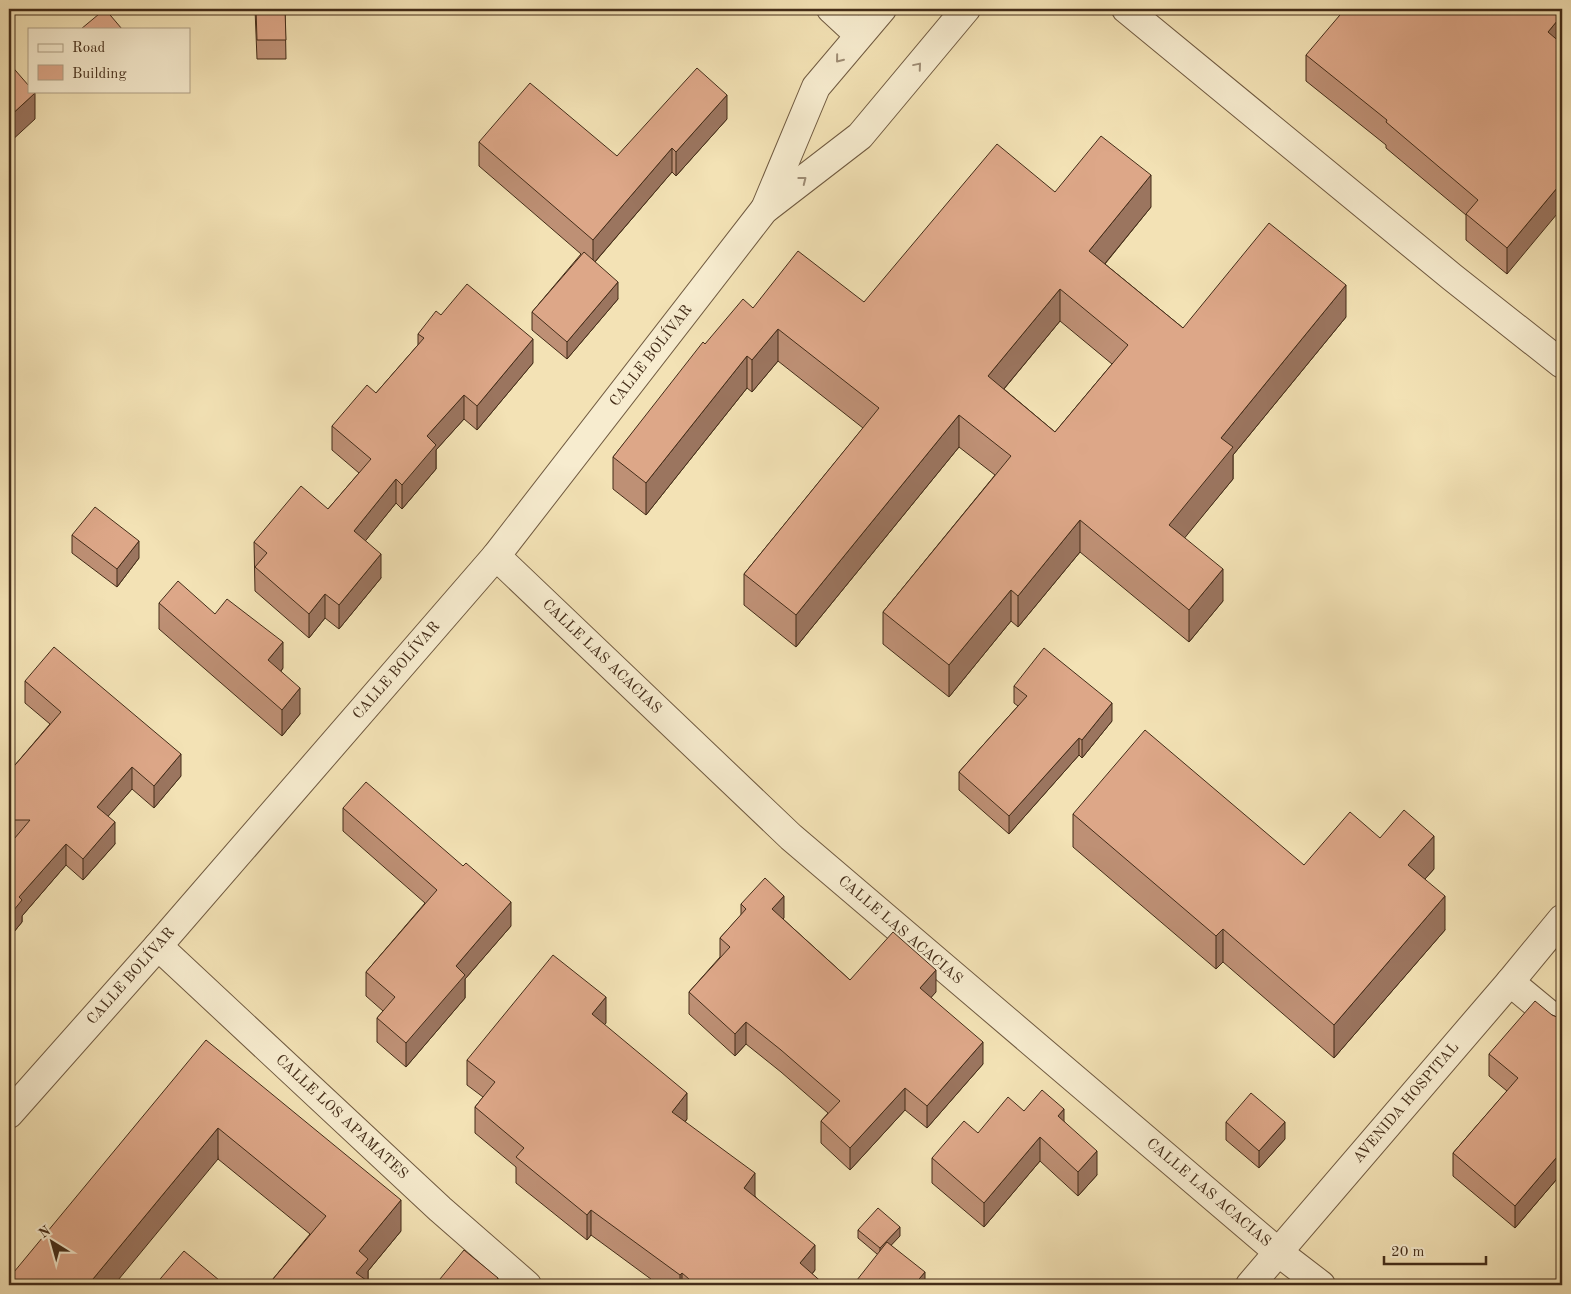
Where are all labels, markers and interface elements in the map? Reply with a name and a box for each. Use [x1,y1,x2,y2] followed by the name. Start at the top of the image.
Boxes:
[28,28,190,92] legend
[72,41,106,56] text: Road
[836,54,845,63] one-way arrow
[912,63,921,72] one-way arrow
[72,67,127,82] text: Building
[797,178,806,186] one-way arrow
[607,302,695,409] street label: CALLE BOLÍVAR
[539,597,664,717] street label: CALLE LAS ACACIAS
[350,619,443,722] street label: CALLE BOLÍVAR
[835,873,965,987] street label: CALLE LAS ACACIAS
[84,925,178,1028] street label: CALLE BOLÍVAR
[1351,1040,1462,1166] street label: AVENIDA HOSPITAL
[273,1052,411,1182] street label: CALLE LOS APAMATES
[1144,1136,1274,1250] street label: CALLE LAS ACACIAS
[28,1216,78,1266] north arrow
[36,1223,54,1241] text: N
[1384,1234,1486,1266] scale bar
[1391,1245,1425,1260] text: 20 m

